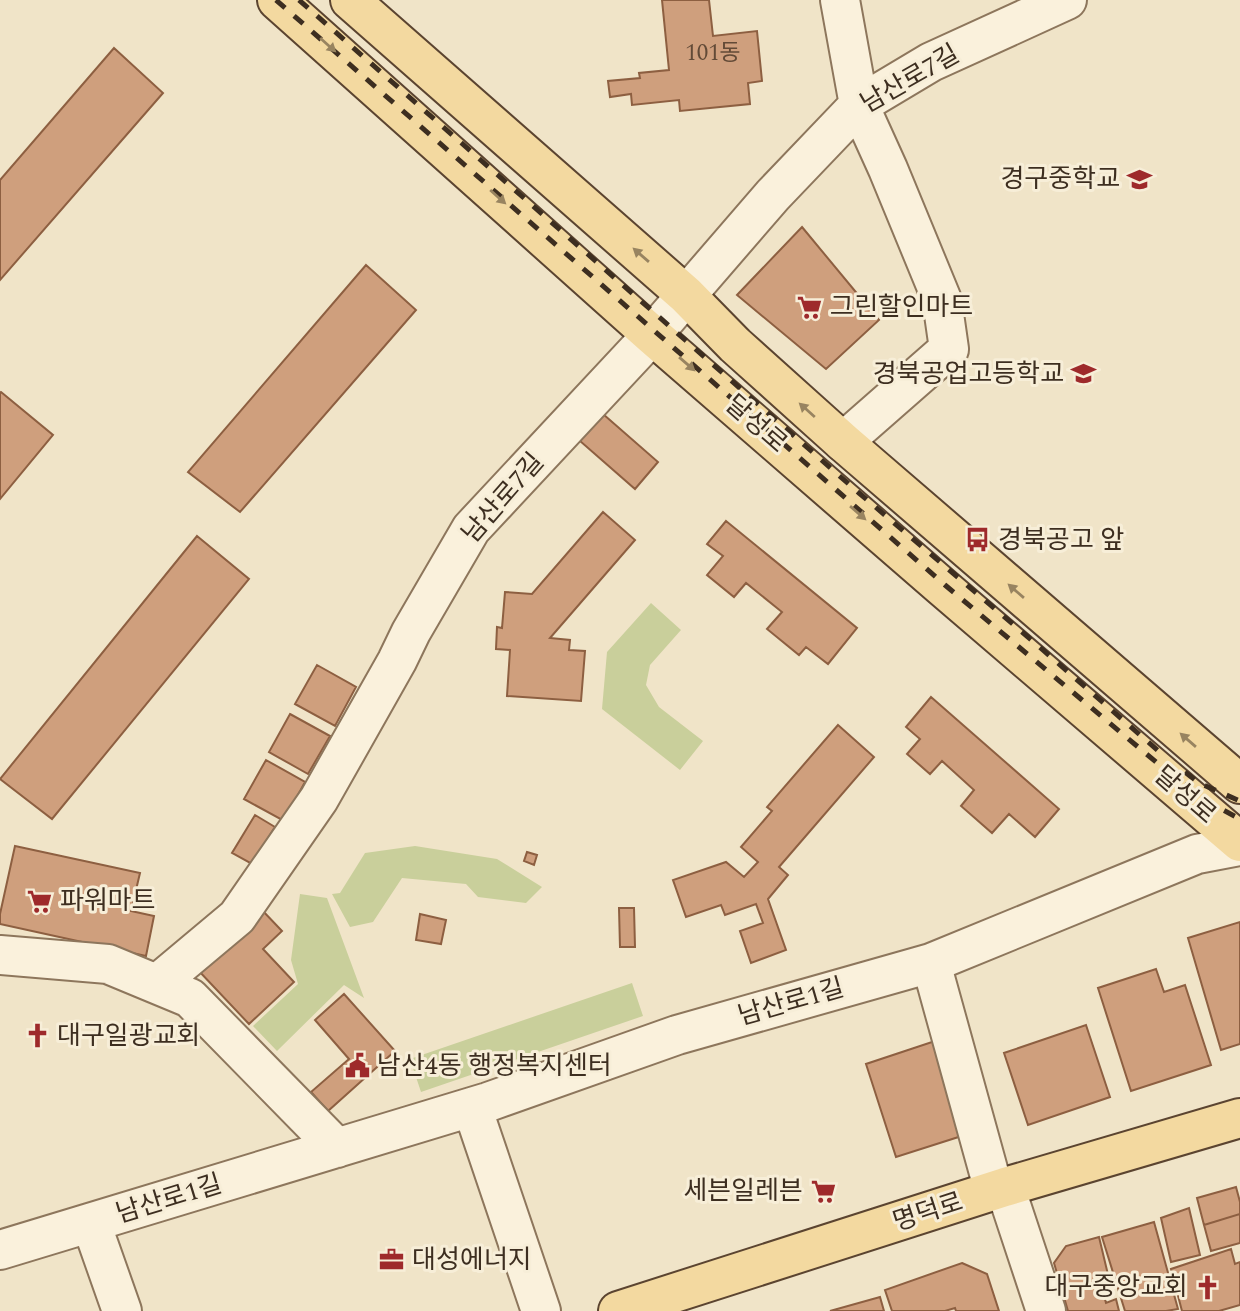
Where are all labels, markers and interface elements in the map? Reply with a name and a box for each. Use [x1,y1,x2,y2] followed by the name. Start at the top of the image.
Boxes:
[853,35,967,123] street label: 남산로7길
[685,36,741,71] house number: 101동
[320,37,337,53] one-way arrow
[1000,159,1120,199] place label: 경구중학교
[1126,165,1154,193] school or university icon: 경구중학교
[489,189,507,205] one-way arrow
[632,247,650,263] one-way arrow
[830,287,974,327] place label: 그린할인마트
[796,293,824,321] supermarket icon: 그린할인마트
[873,354,1064,394] place label: 경북공업고등학교
[678,356,695,371] one-way arrow
[1070,360,1098,388] school or university icon: 경북공업고등학교
[716,385,796,463] street label: 달성로
[798,402,816,418] one-way arrow
[452,444,554,552] street label: 남산로7길
[849,505,866,521] one-way arrow
[998,520,1124,560] place label: 경북공고 앞
[964,526,992,554] bus stop icon: 경북공고 앞
[1007,583,1025,599] one-way arrow
[1180,733,1197,748] one-way arrow
[1145,756,1225,834] street label: 달성로
[60,881,156,921] place label: 파워마트
[26,887,54,915] supermarket icon: 파워마트
[733,968,849,1036] street label: 남산로1길
[57,1016,201,1056] place label: 대구일광교회
[23,1022,51,1050] church icon: 대구일광교회
[377,1046,612,1086] place label: 남산4동 행정복지센터
[343,1052,371,1080] public building icon: 남산4동 행정복지센터
[111,1164,227,1234] street label: 남산로1길
[683,1171,803,1211] place label: 세븐일레븐
[809,1177,837,1205] supermarket icon: 세븐일레븐
[888,1182,968,1242] street label: 명덕로
[412,1240,532,1280] place label: 대성에너지
[378,1246,406,1274] office icon: 대성에너지
[1044,1267,1188,1307] place label: 대구중앙교회
[1194,1273,1222,1301] church icon: 대구중앙교회

